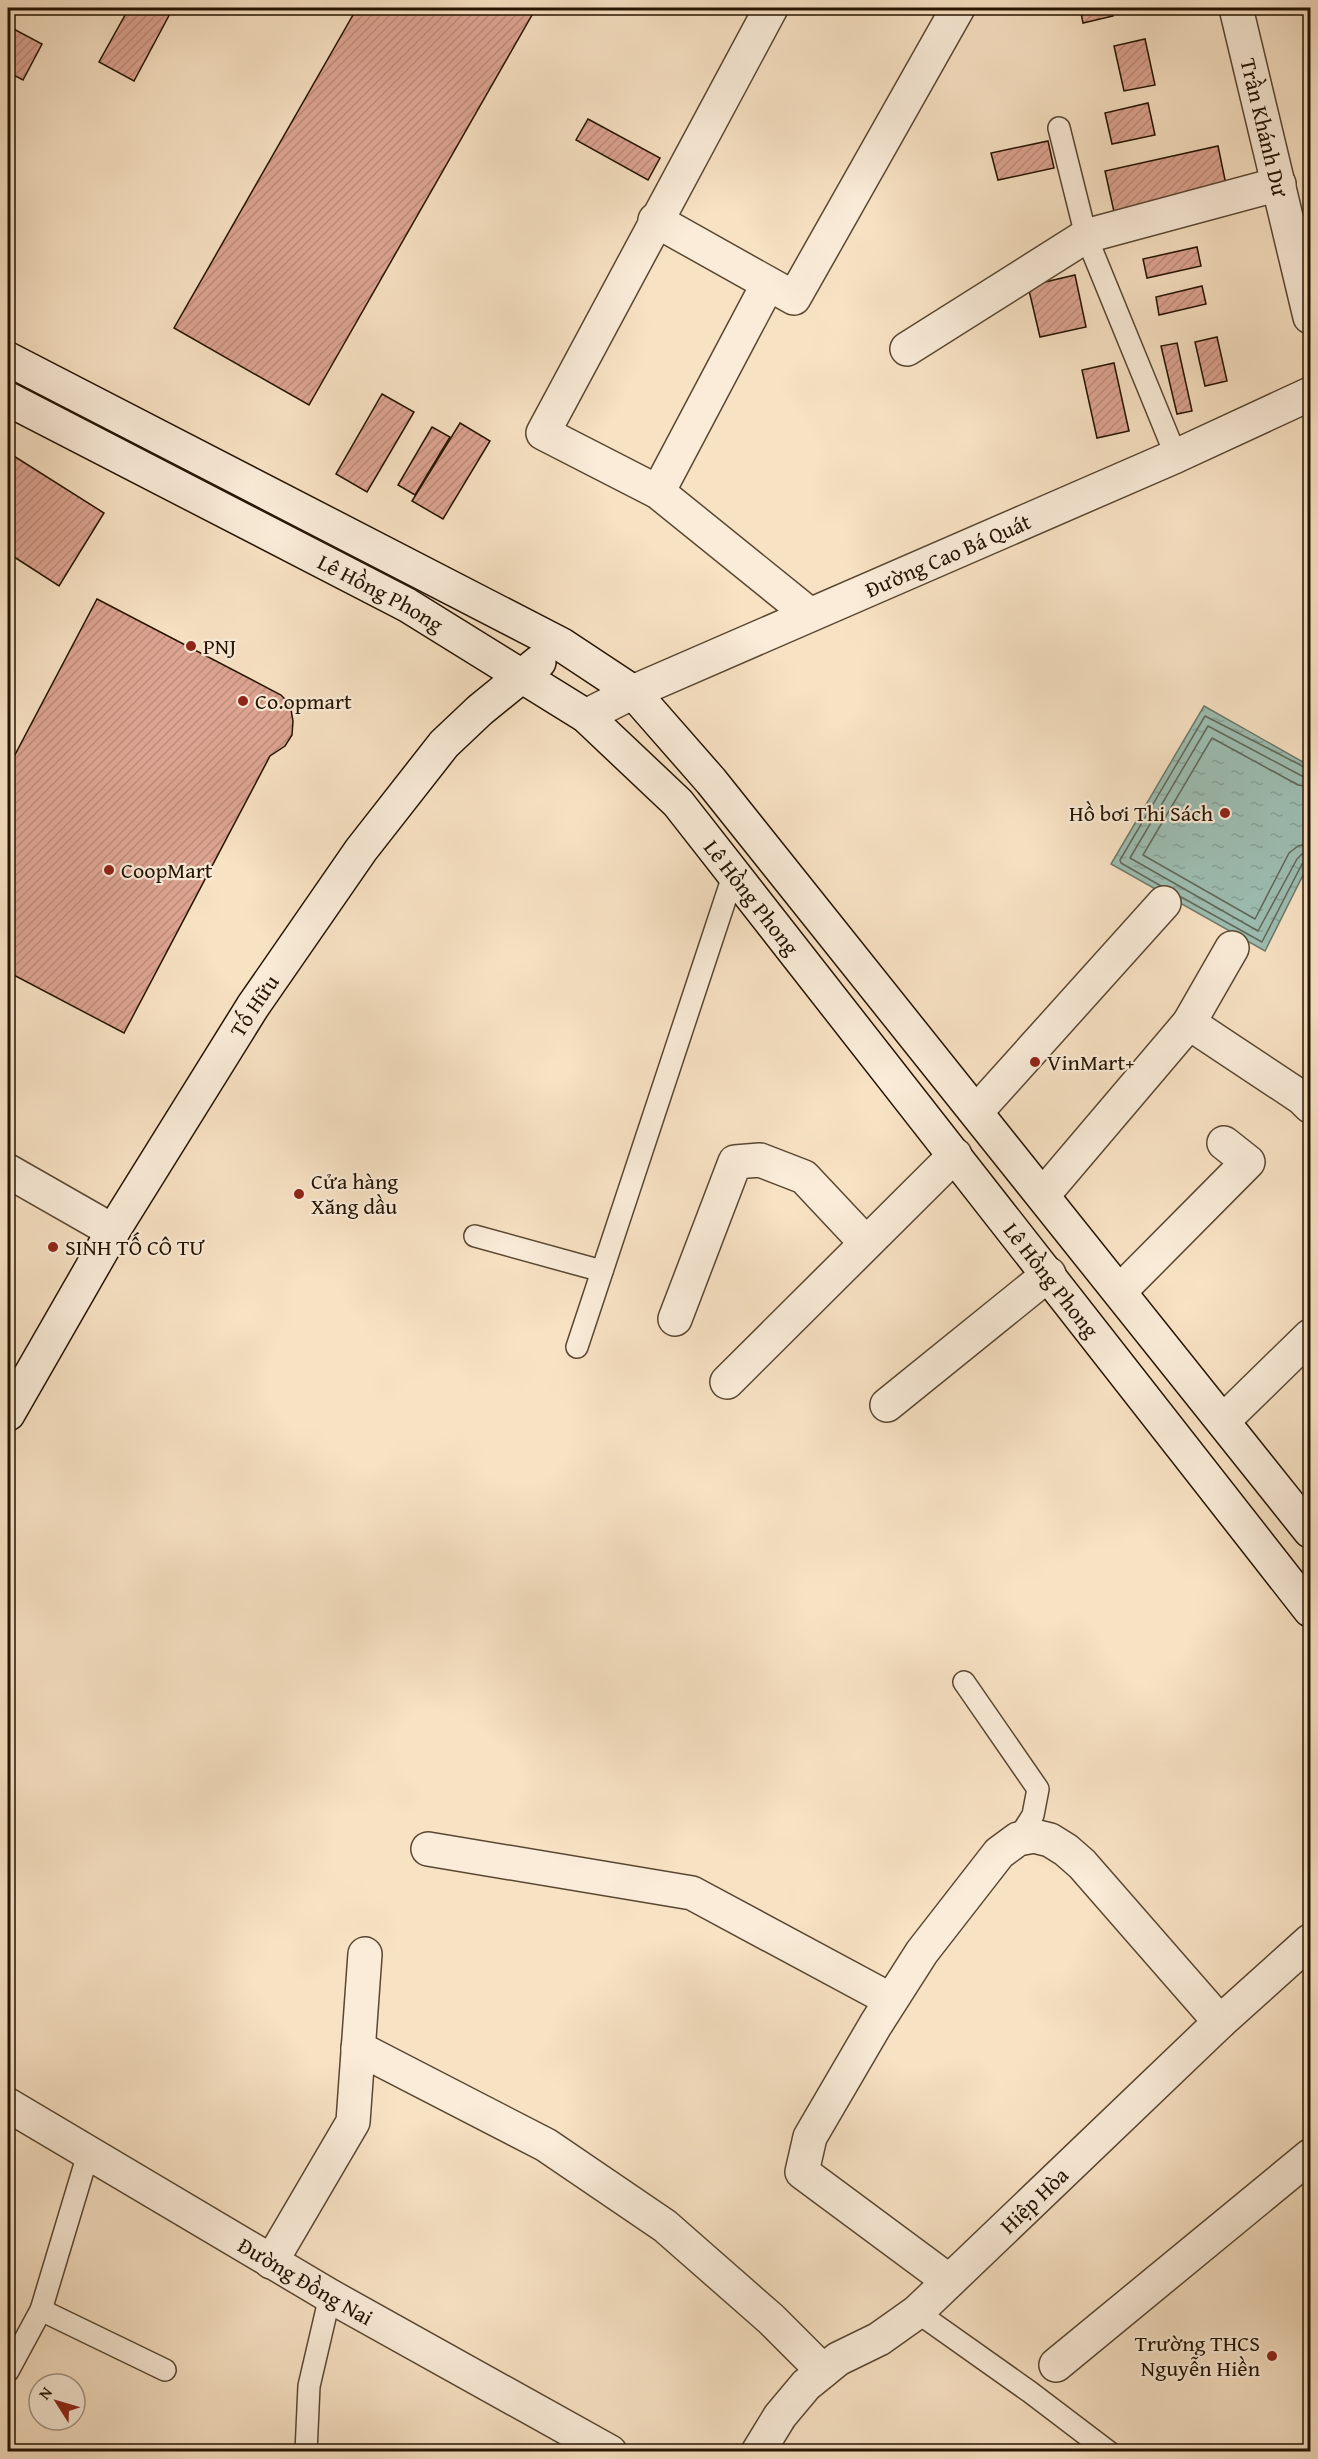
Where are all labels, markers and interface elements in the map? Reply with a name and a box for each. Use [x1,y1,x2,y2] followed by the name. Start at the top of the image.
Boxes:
[1233,55,1297,200] street label: Trần Khánh Dư
[860,505,1036,605] street label: Đường Cao Bá Quát
[312,546,450,640] street label: Lê Hồng Phong
[203,630,236,662] place label: PNJ
[184,639,198,653] marker: PNJ
[255,685,352,717] place label: Co.opmart
[236,694,250,708] marker: Co.opmart
[1069,797,1214,829] place label: Hồ bơi Thi Sách
[1218,806,1232,820] marker: Hồ bơi Thi Sách
[696,833,807,962] street label: Lê Hồng Phong
[121,854,213,886] place label: CoopMart
[102,863,116,877] marker: CoopMart
[222,968,286,1043] street label: Tố Hữu
[1047,1046,1134,1078] place label: VinMart+
[1028,1055,1042,1069] marker: VinMart+
[311,1165,398,1222] place label: Cửa hàng Xăng dầu
[292,1187,306,1201] marker: Cửa hàng Xăng dầu
[996,1215,1107,1344] street label: Lê Hồng Phong
[65,1231,205,1263] place label: SINH TỐ CÔ TƯ
[46,1240,60,1254] marker: SINH TỐ CÔ TƯ
[993,2159,1076,2241] street label: Hiệp Hòa
[232,2229,379,2333] street label: Đường Đồng Nai
[1135,2327,1261,2384] place label: Trường THCS Nguyễn Hiền
[1265,2349,1279,2363] marker: Trường THCS Nguyễn Hiền
[27,2372,87,2432] north arrow
[32,2381,58,2404] text: N

